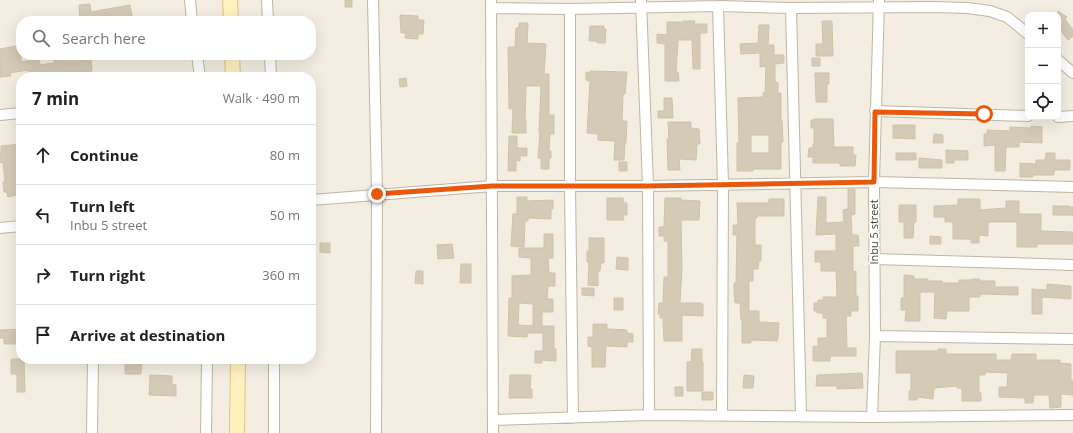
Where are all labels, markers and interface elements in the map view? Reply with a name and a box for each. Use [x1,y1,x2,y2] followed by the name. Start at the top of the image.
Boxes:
[1025,12,1061,120] map controls
[1025,12,1061,48] button: +
[16,16,316,60] search box
[30,27,52,49] icon: search
[62,28,146,48] text: Search here
[1025,48,1061,84] button: −
[1025,84,1061,120] button: locate
[32,87,79,110] text: 7 min
[223,89,300,107] text: Walk · 490 m
[975,105,993,123] route start
[32,144,54,166] icon: ahead
[70,145,138,165] text: Continue
[270,146,300,164] text: 80 m
[368,185,386,203] route end
[70,196,135,216] text: Turn left
[866,199,881,265] street label: Inbu 5 street
[32,204,54,226] icon: left
[270,206,300,224] text: 50 m
[70,216,147,234] text: Inbu 5 street
[32,264,54,286] icon: right
[70,265,145,285] text: Turn right
[262,266,300,284] text: 360 m
[32,324,54,346] icon: arrive
[70,325,225,345] text: Arrive at destination

